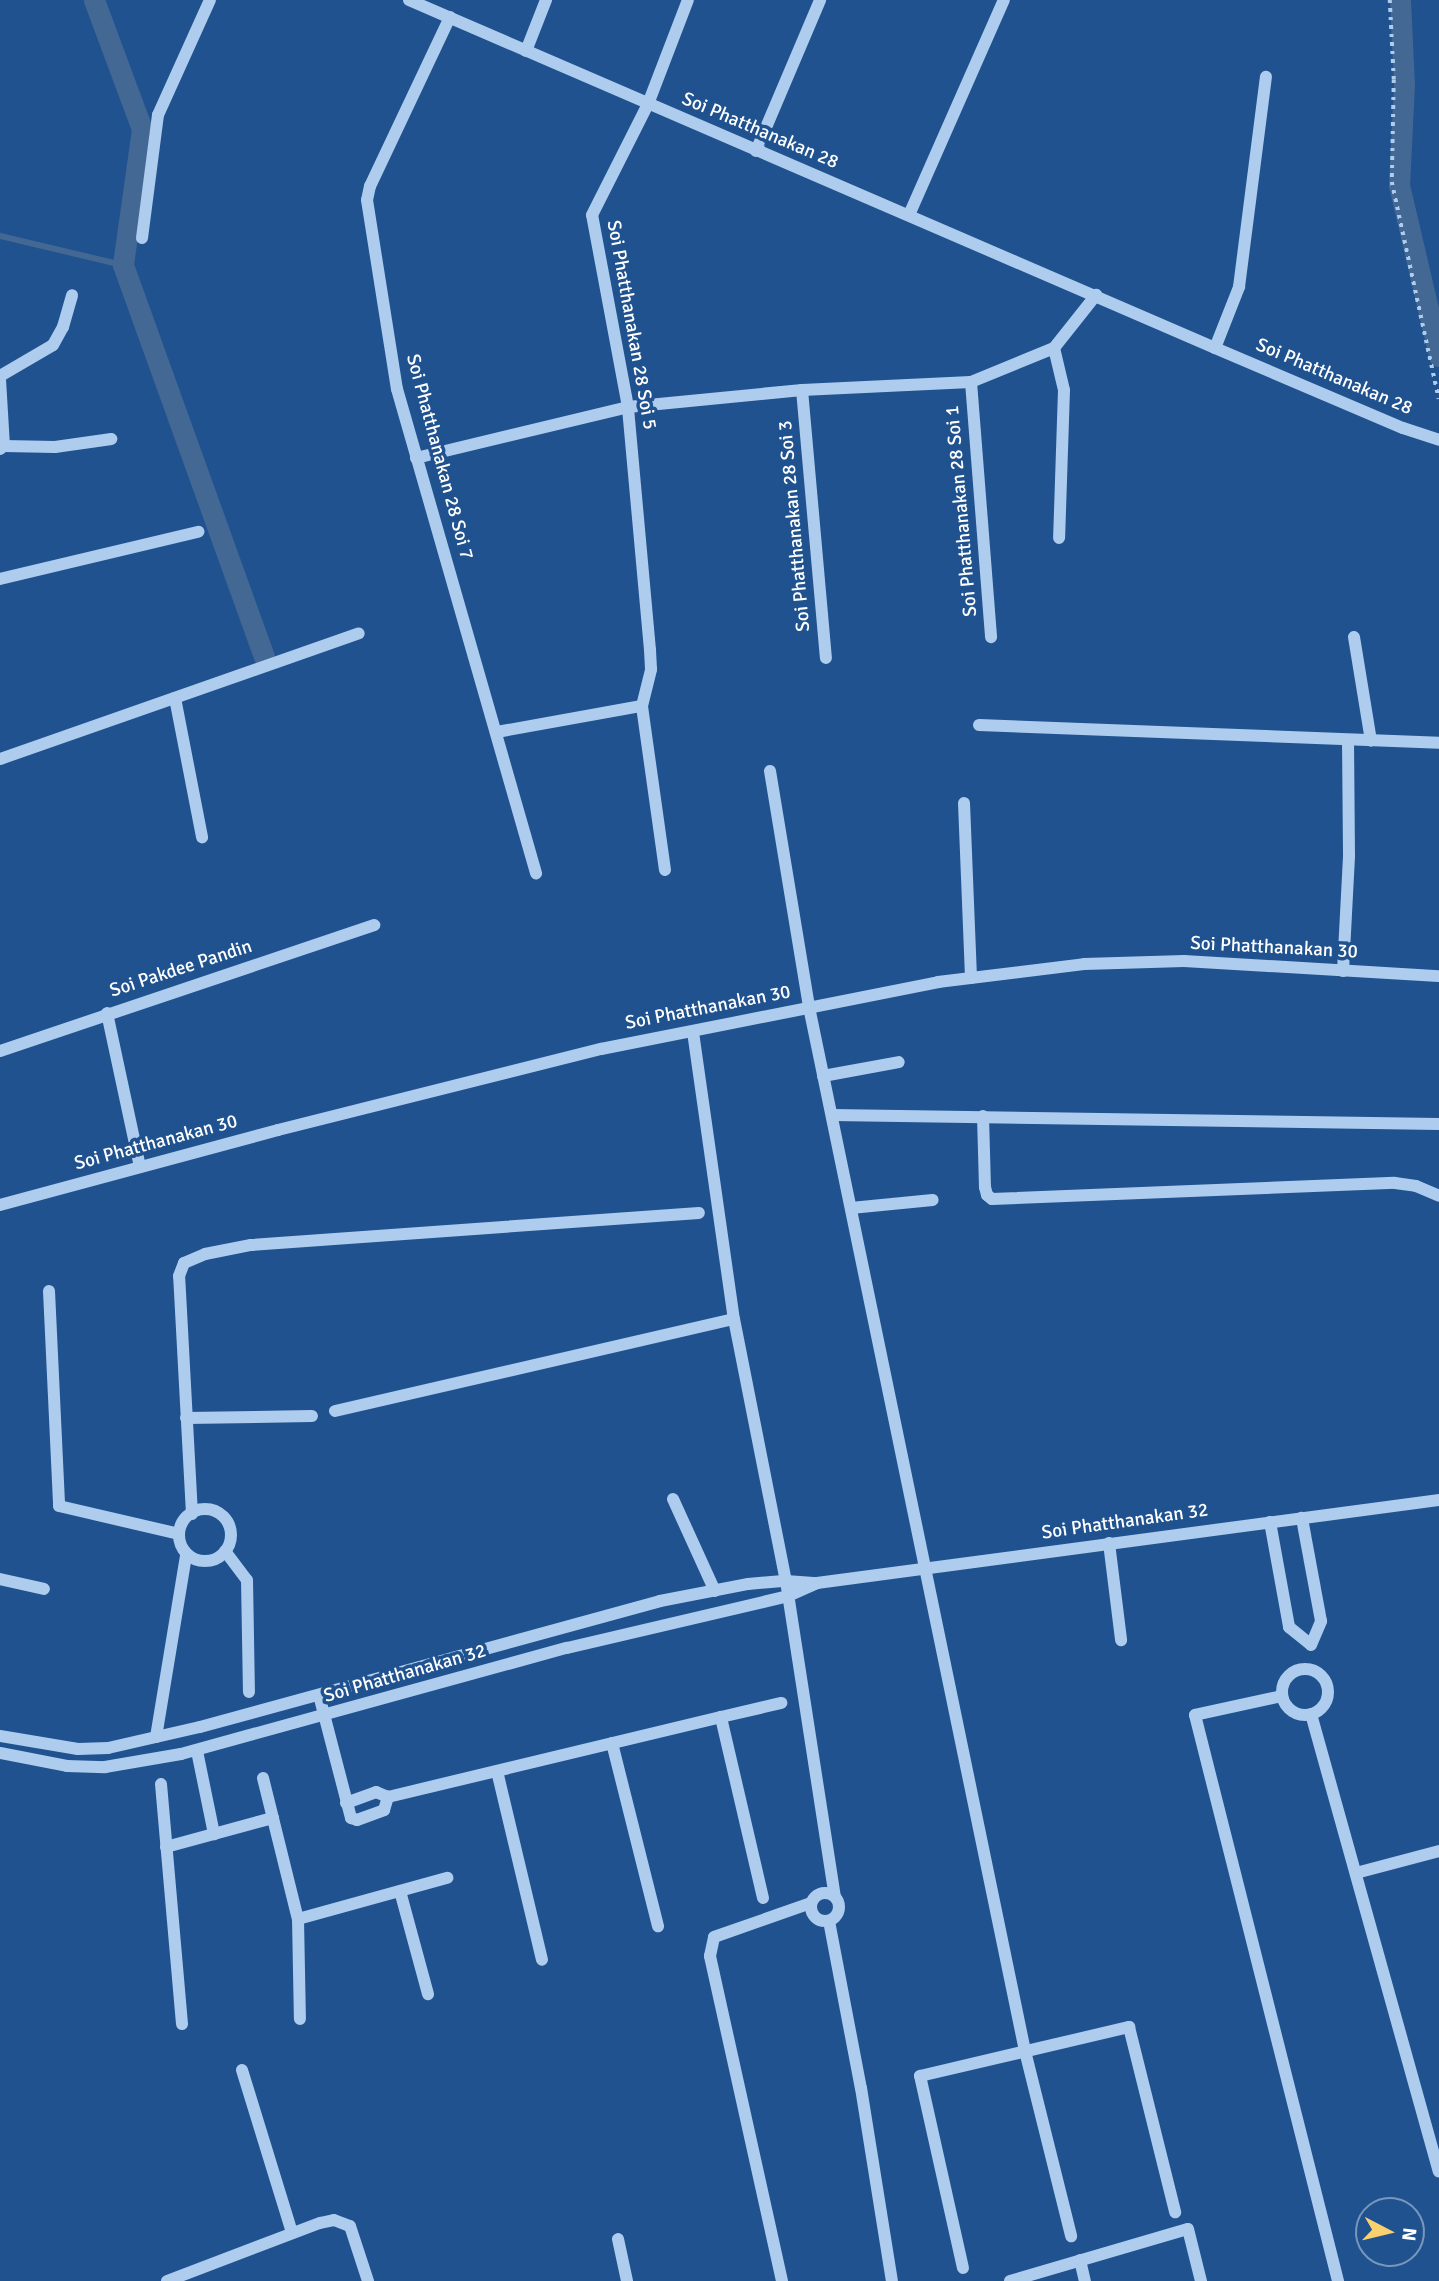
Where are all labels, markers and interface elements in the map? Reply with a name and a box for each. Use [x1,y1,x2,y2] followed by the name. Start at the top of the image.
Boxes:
[678,88,842,174] street label: Soi Phatthanakan 28
[601,219,661,431] street label: Soi Phatthanakan 28 Soi 5
[1252,334,1416,420] street label: Soi Phatthanakan 28
[401,352,477,562] street label: Soi Phatthanakan 28 Soi 7
[941,404,983,618] street label: Soi Phatthanakan 28 Soi 1
[774,419,816,633] street label: Soi Phatthanakan 28 Soi 3
[1190,932,1358,964] street label: Soi Phatthanakan 30
[107,935,255,1003] street label: Soi Pakdee Pandin
[623,981,793,1035] street label: Soi Phatthanakan 30
[72,1110,240,1176] street label: Soi Phatthanakan 30
[1040,1499,1210,1545] street label: Soi Phatthanakan 32
[321,1640,489,1708] street label: Soi Phatthanakan 32
[1355,2197,1425,2267] north arrow
[1396,2226,1422,2242] text: N

